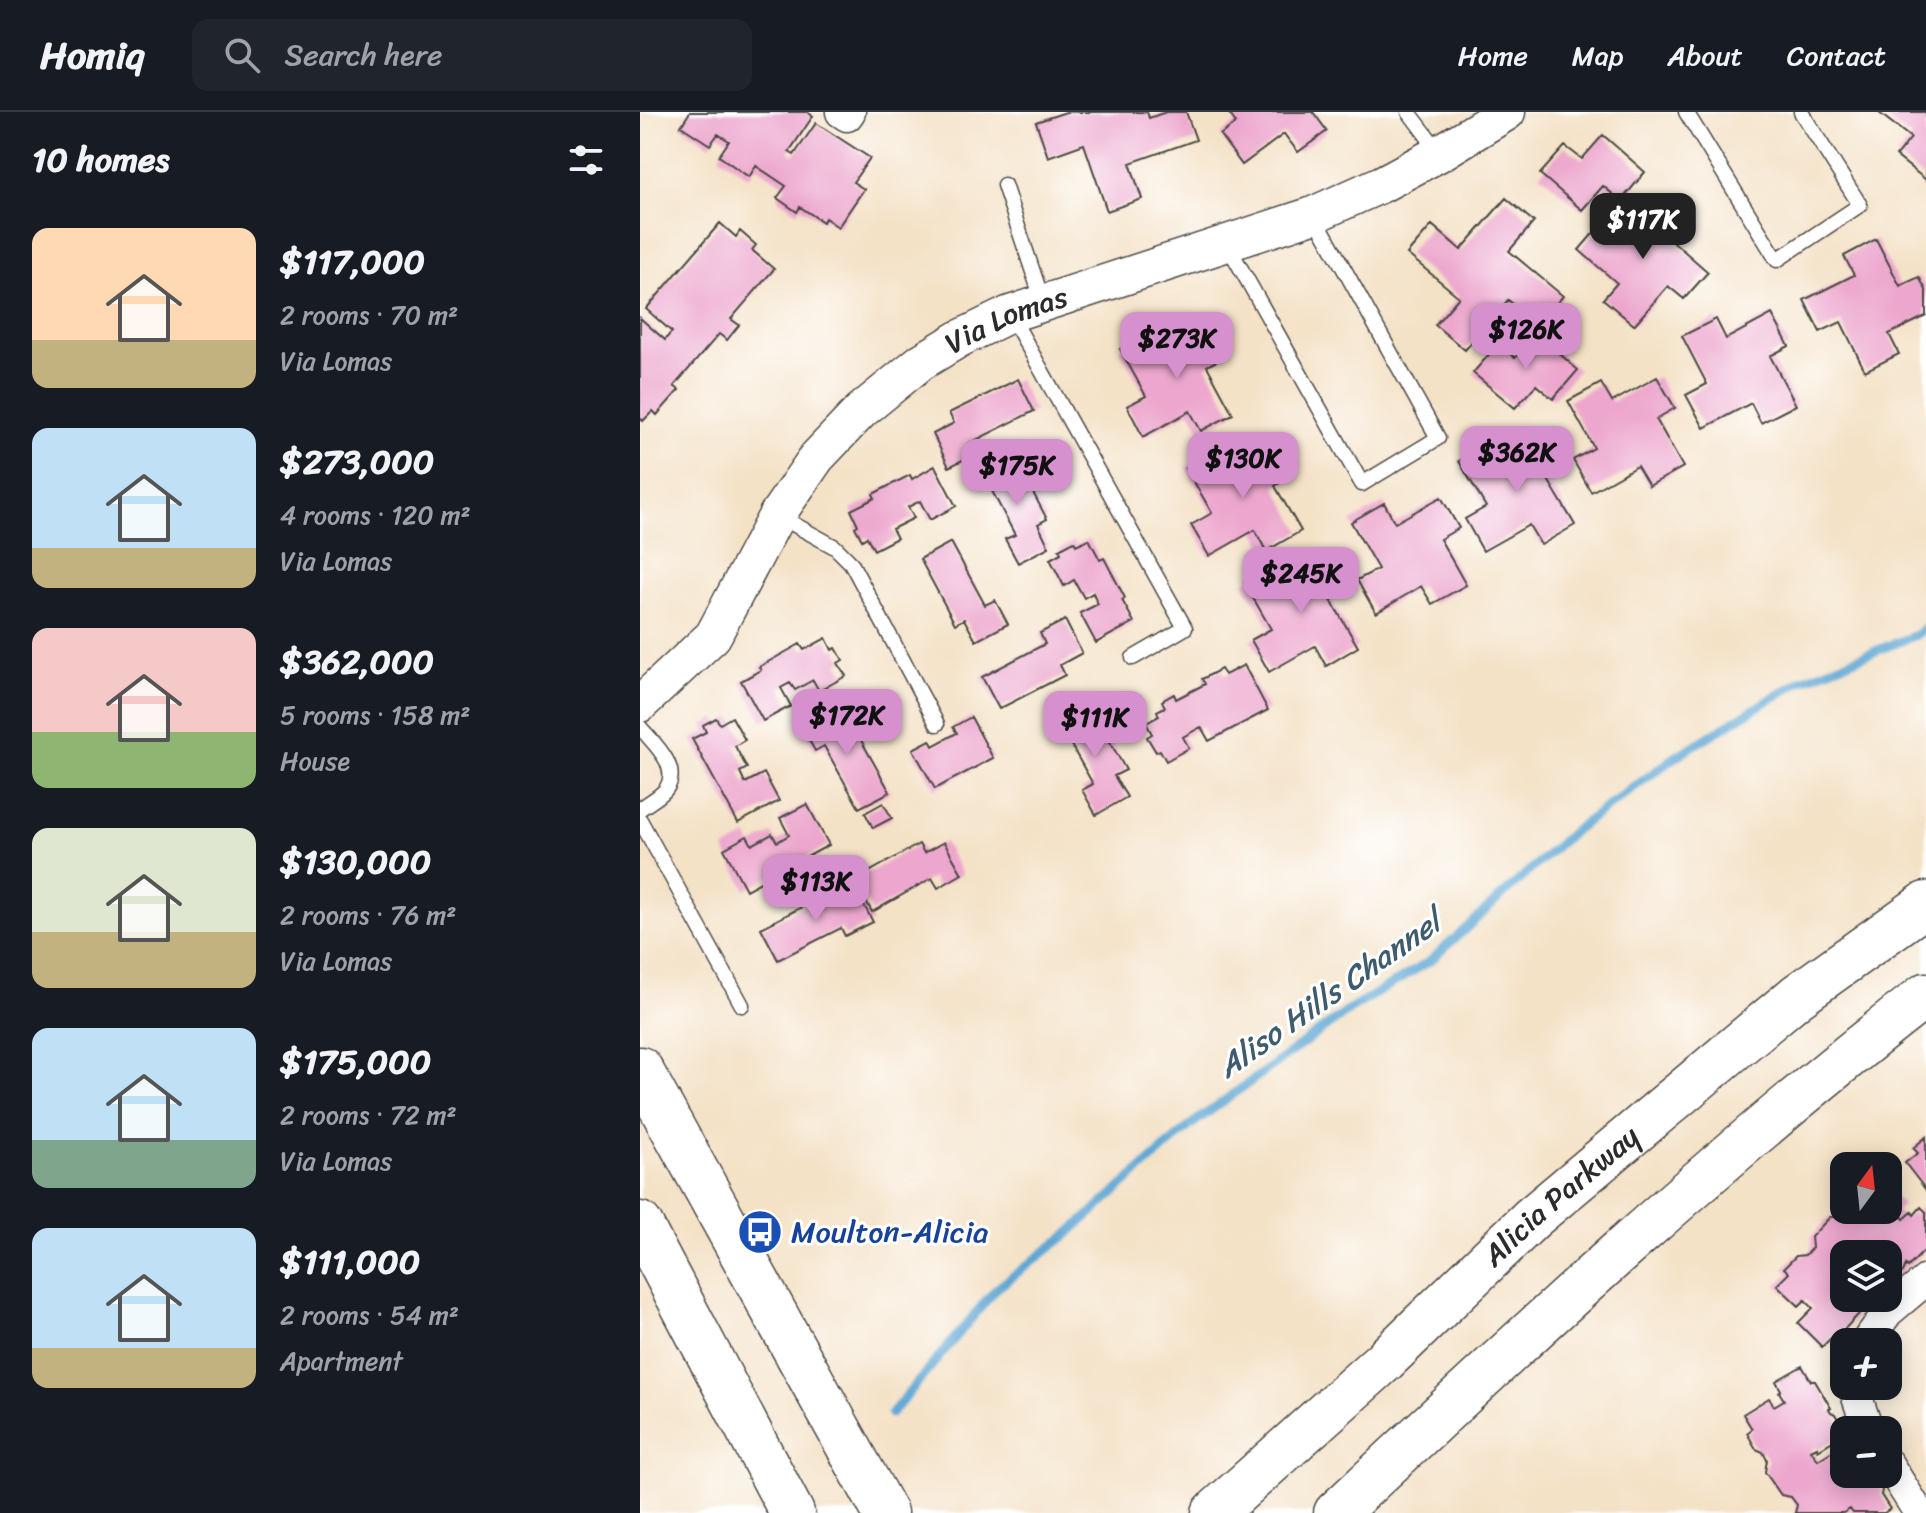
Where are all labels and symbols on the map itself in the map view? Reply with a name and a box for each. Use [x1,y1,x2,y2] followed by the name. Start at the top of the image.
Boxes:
[1587,193,1699,261] pin: $117K
[934,270,1075,369] street label: Via Lomas
[1470,303,1582,371] pin: $126K
[1121,312,1233,380] pin: $273K
[1461,426,1573,494] pin: $362K
[1187,432,1299,500] pin: $130K
[961,439,1073,507] pin: $175K
[1245,547,1357,615] pin: $245K
[791,689,903,757] pin: $172K
[1039,691,1151,759] pin: $111K
[760,855,872,923] pin: $113K
[1204,891,1459,1094] water label: Aliso Hills Channel
[1468,1111,1652,1281] street label: Alicia Parkway
[1830,1152,1902,1224] north arrow
[791,1205,988,1259] place label: Moulton-Alicia
[736,1208,784,1256] bus stop icon: Moulton-Alicia

